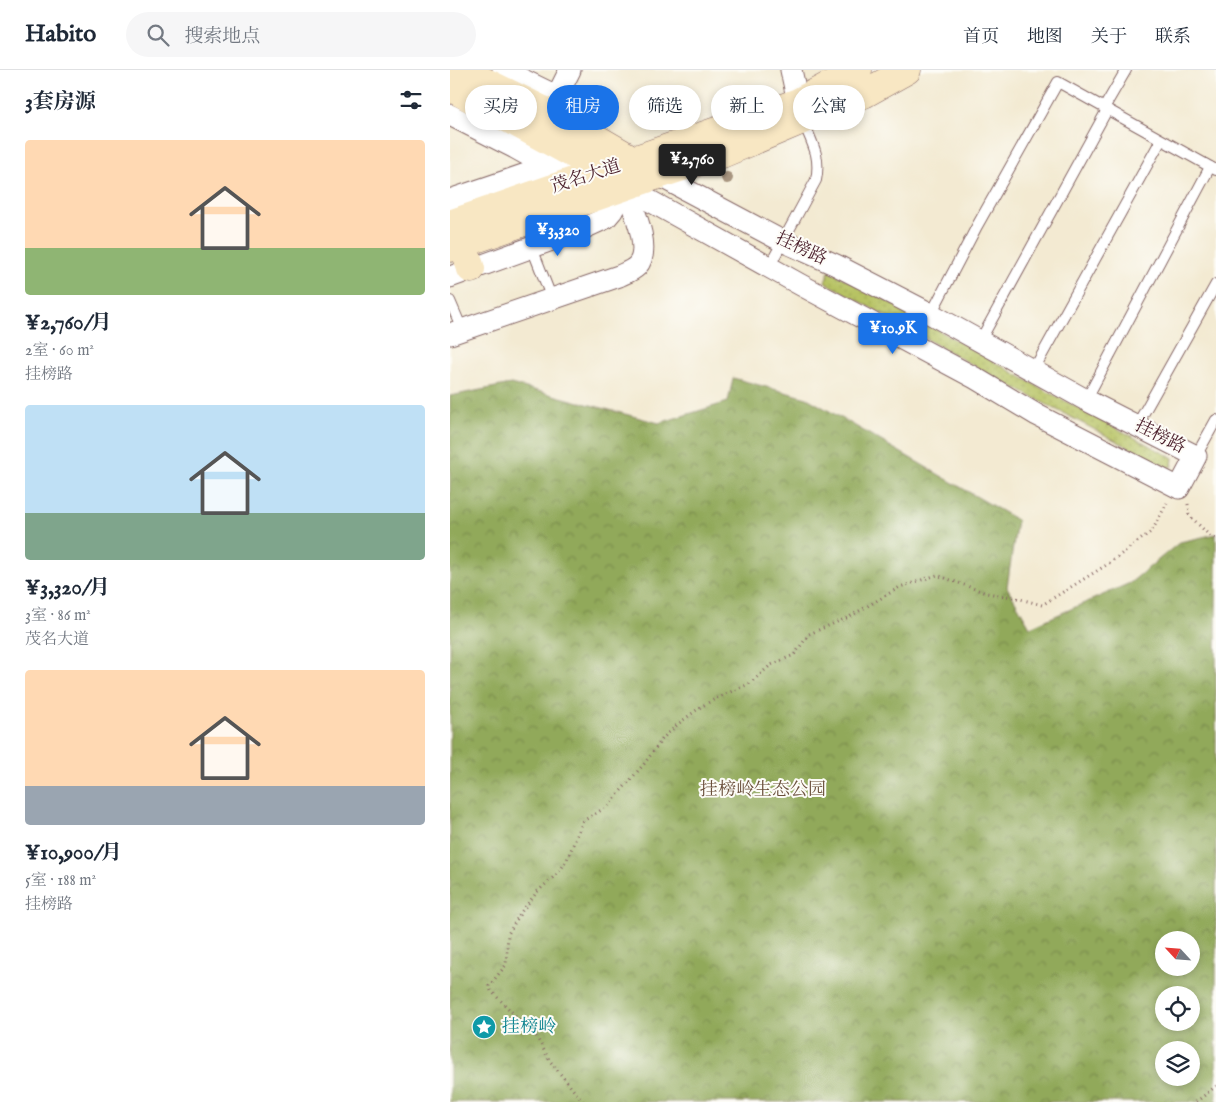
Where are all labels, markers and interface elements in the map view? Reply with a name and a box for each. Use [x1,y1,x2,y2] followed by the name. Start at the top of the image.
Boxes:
[126,12,476,57] search box
[25,19,96,50] text: Habito
[144,21,172,49] icon: search
[184,25,260,49] text: 搜索地点
[963,26,999,49] text: 首页
[1027,26,1063,49] text: 地图
[1091,26,1127,49] text: 关于
[1155,26,1191,49] text: 联系
[465,85,537,130] chip: 买房
[547,85,619,130] chip: 租房
[629,85,701,130] chip: 筛选
[711,85,783,130] chip: 新上
[793,85,865,130] chip: 公寓
[397,86,425,114] icon: filters
[25,89,96,116] text: 3套房源
[651,144,733,186] pin: ¥2,760
[670,150,714,170] text: ¥2,760
[548,155,624,199] street label: 茂名大道
[180,173,270,263] icon: home
[517,214,599,257] pin: ¥3,320
[536,221,580,241] text: ¥3,320
[772,227,830,271] street label: 挂榜路
[25,310,112,337] text: ¥2,760/月
[852,312,934,355] pin: ¥10.9K
[869,319,917,339] text: ¥10.9K
[25,341,94,361] text: 2室 · 60 m²
[25,365,73,385] text: 挂榜路
[1131,414,1189,460] street label: 挂榜路
[180,438,270,528] icon: home
[25,575,110,602] text: ¥3,320/月
[25,606,91,626] text: 3室 · 86 m²
[25,630,89,650] text: 茂名大道
[180,703,270,793] icon: home
[700,779,826,802] park label: 挂榜岭生态公园
[25,840,122,867] text: ¥10,900/月
[25,871,96,891] text: 5室 · 188 m²
[25,895,73,915] text: 挂榜路
[1155,931,1200,976] north arrow
[1155,931,1200,1086] map controls
[1155,986,1200,1031] button: locate
[471,1014,497,1040] place icon: 挂榜岭
[502,1016,556,1039] place label: 挂榜岭
[1155,1041,1200,1086] button: layers

